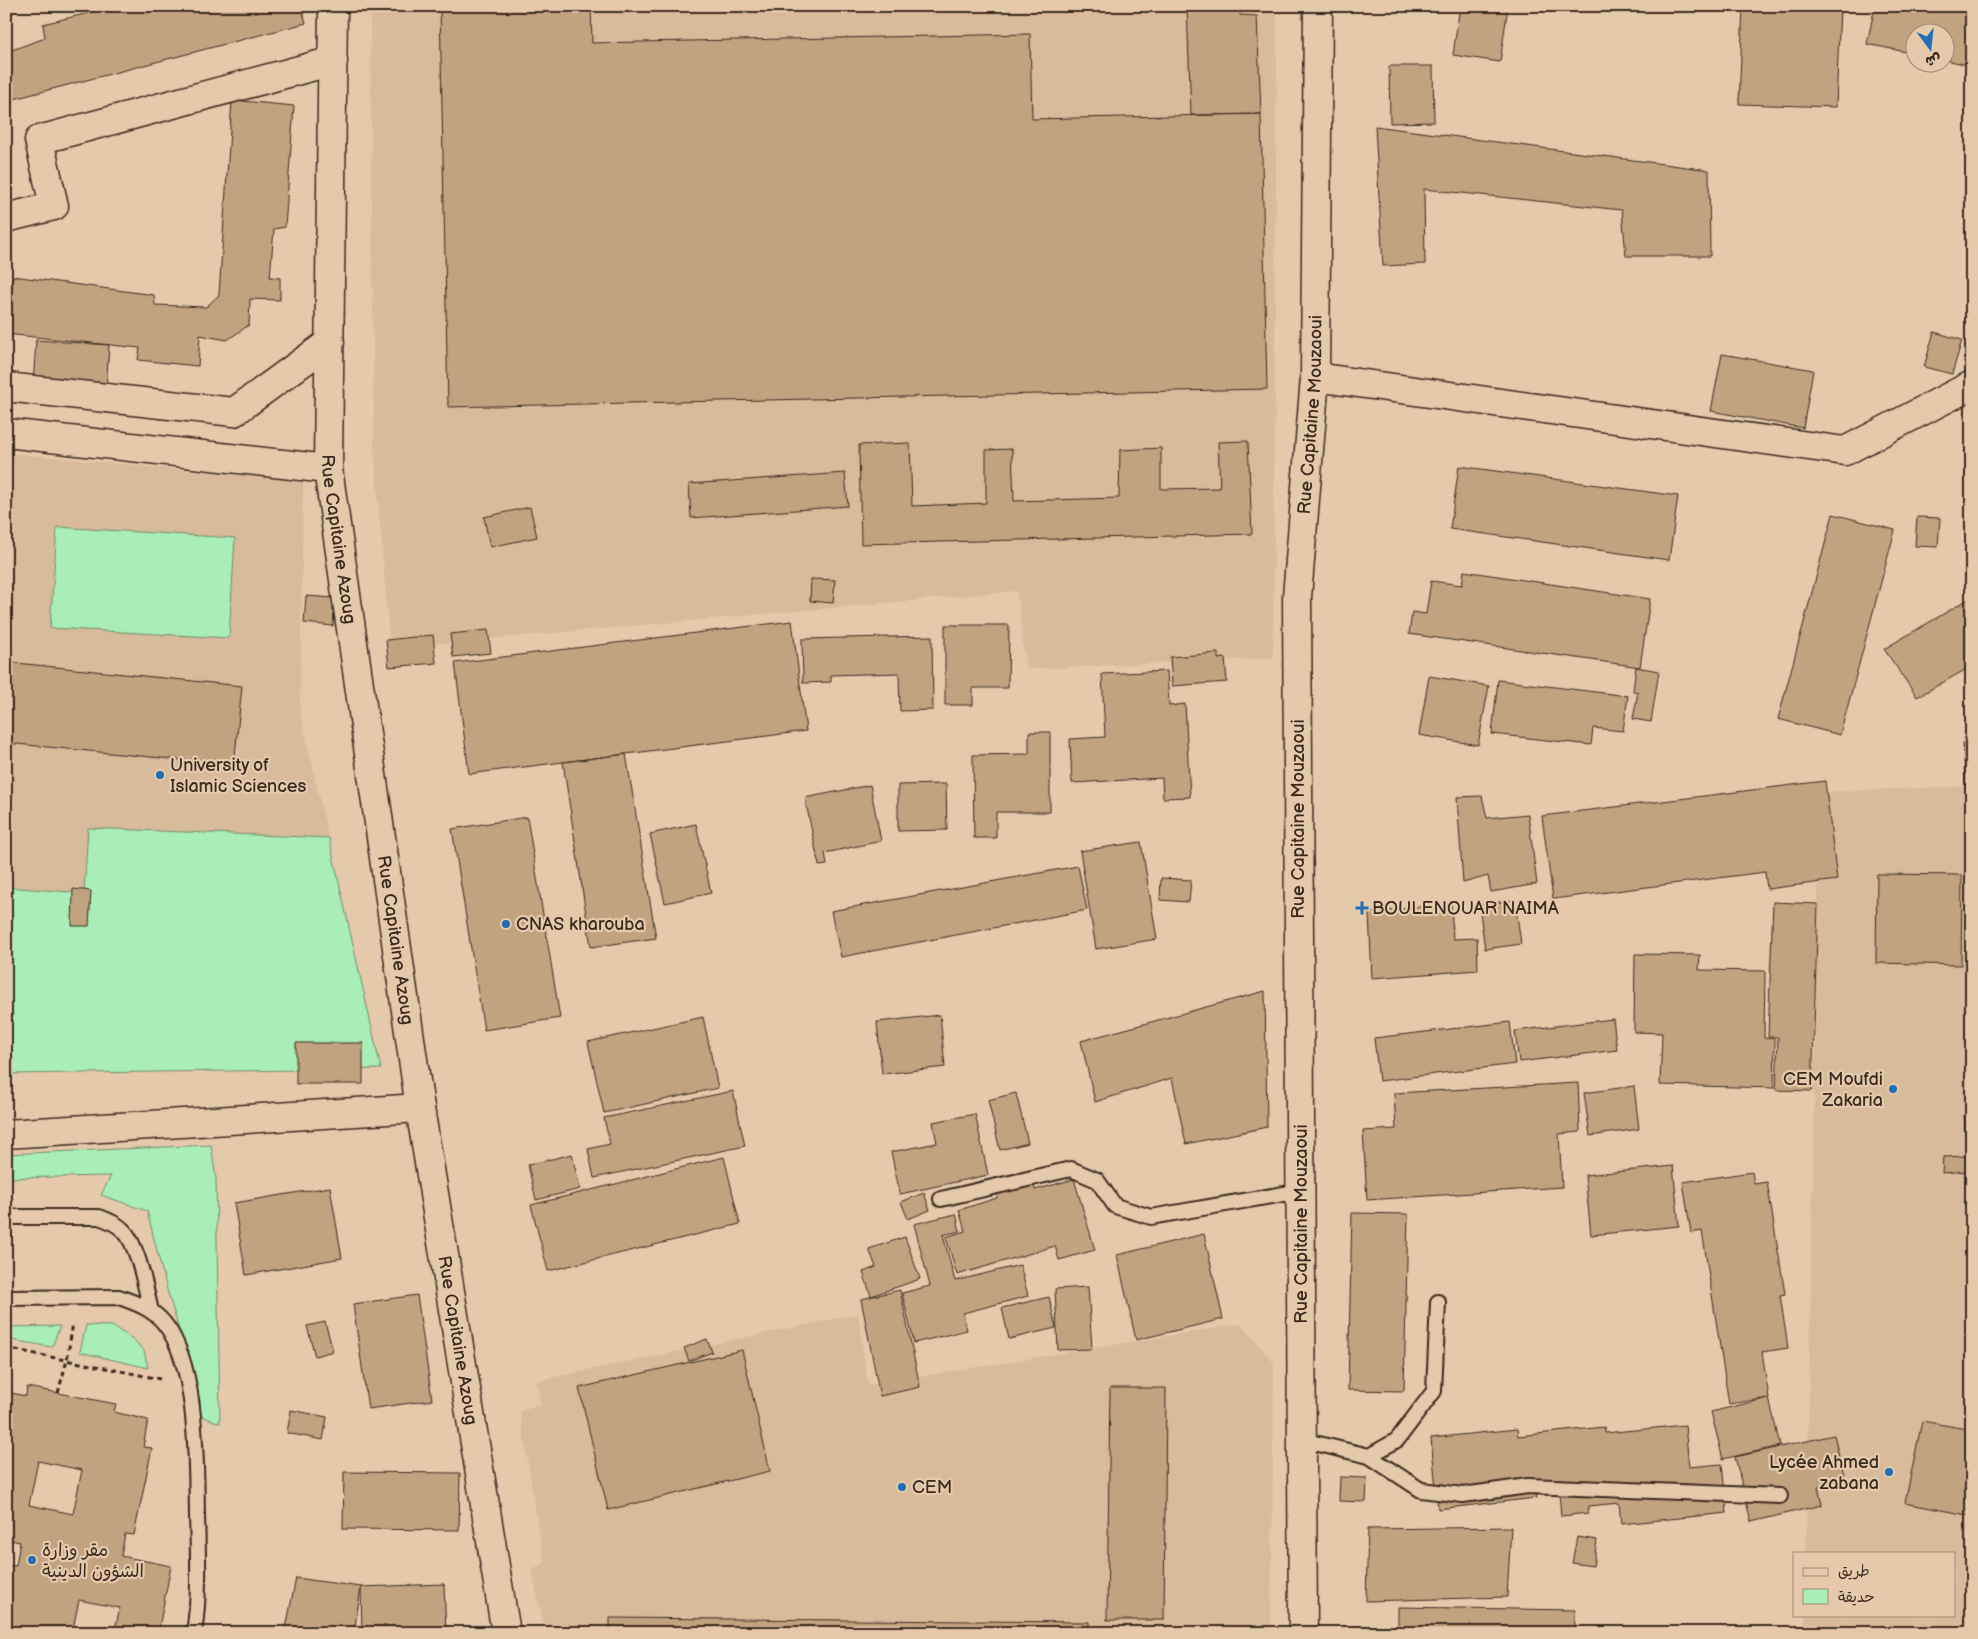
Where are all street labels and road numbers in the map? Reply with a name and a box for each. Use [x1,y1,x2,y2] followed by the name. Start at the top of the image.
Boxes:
[1293,315,1326,515] street label: Rue Capitaine Mouzaoui
[317,454,361,625] street label: Rue Capitaine Azoug
[1288,719,1309,919] street label: Rue Capitaine Mouzaoui
[373,854,418,1026] street label: Rue Capitaine Azoug
[1291,1124,1312,1324] street label: Rue Capitaine Mouzaoui
[434,1254,482,1426] street label: Rue Capitaine Azoug

